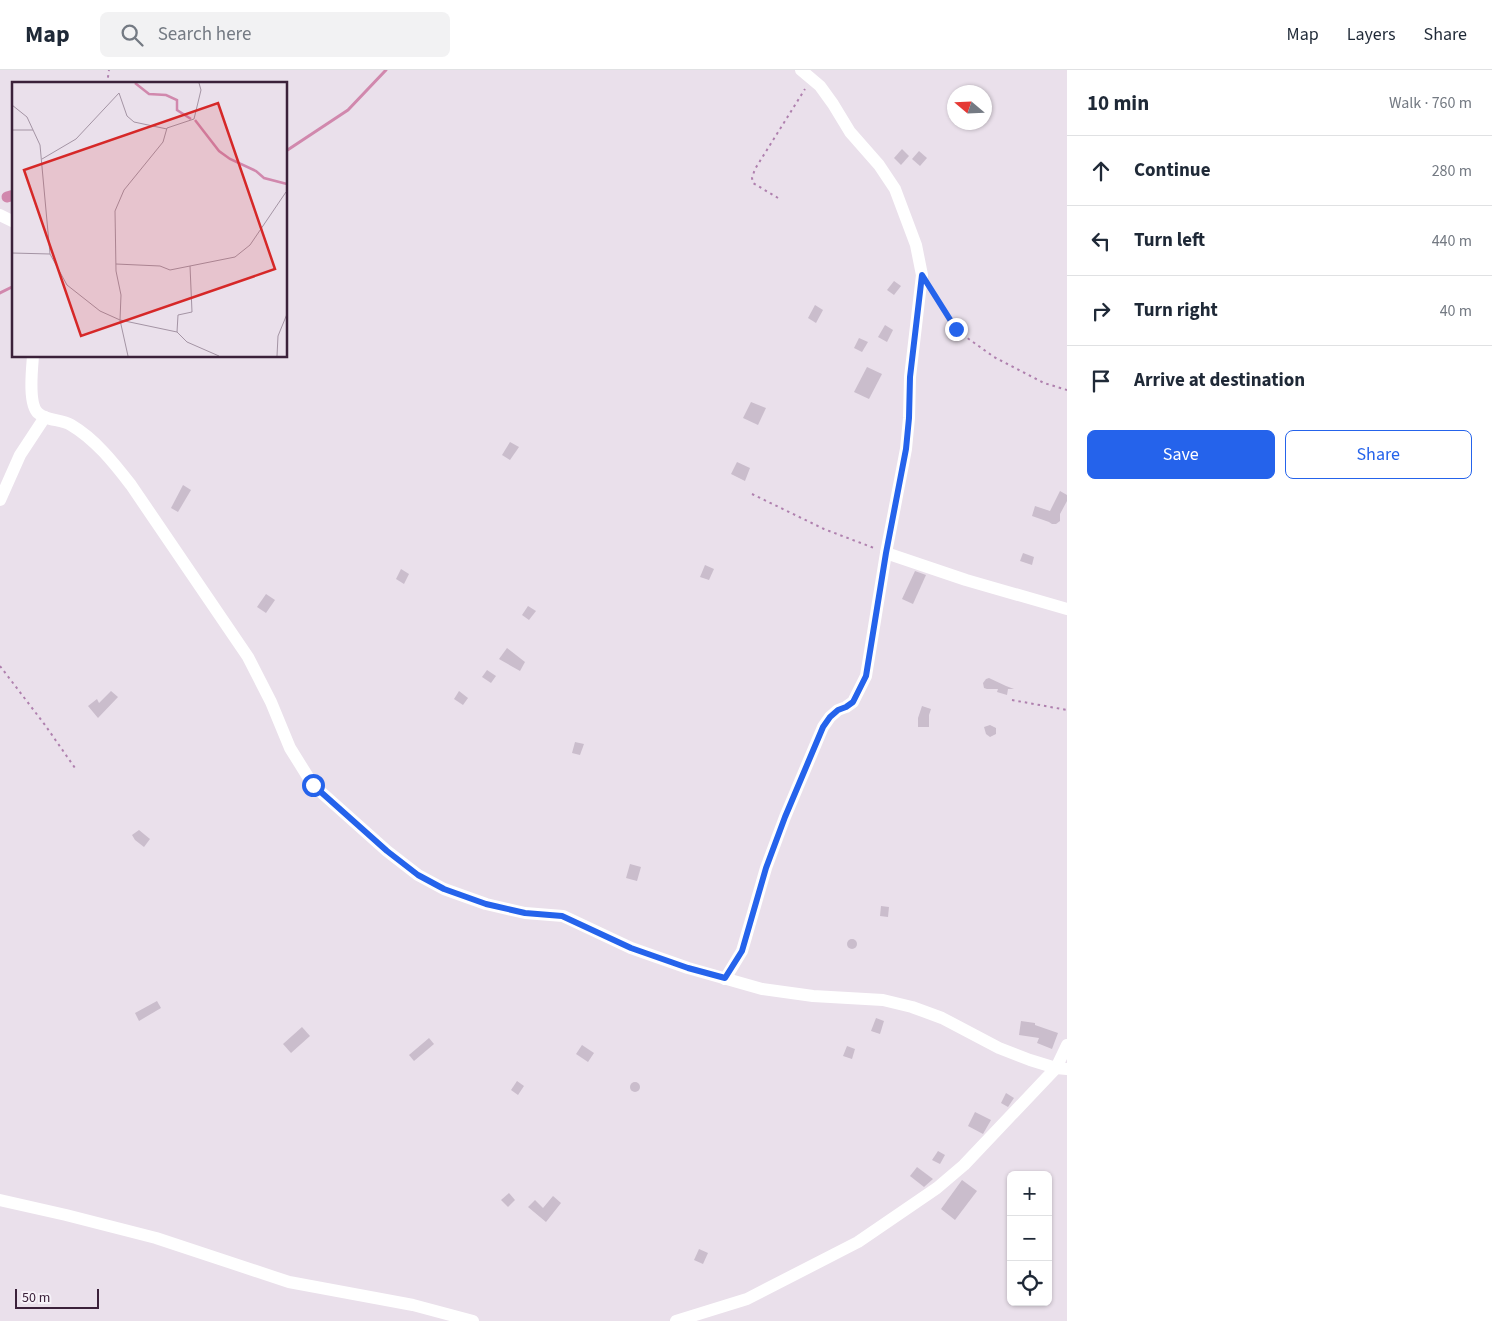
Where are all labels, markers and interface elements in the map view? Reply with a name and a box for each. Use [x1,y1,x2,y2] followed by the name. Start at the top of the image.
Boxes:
[100,12,450,57] search box
[25,17,70,52] text: Map
[118,21,146,49] icon: search
[158,21,251,48] text: Search here
[1287,22,1319,47] text: Map
[1347,22,1396,47] text: Layers
[1424,22,1467,47] text: Share
[12,82,288,358] inset map
[947,85,992,130] north arrow
[1087,88,1149,118] text: 10 min
[1389,92,1472,114] text: Walk · 760 m
[1087,157,1115,185] icon: ahead
[1134,157,1211,184] text: Continue
[1432,160,1472,182] text: 280 m
[1087,227,1115,255] icon: left
[1134,227,1205,254] text: Turn left
[1432,230,1472,252] text: 440 m
[1087,297,1115,325] icon: right
[1134,297,1218,324] text: Turn right
[1440,300,1472,322] text: 40 m
[945,318,968,341] route end
[1087,367,1115,395] icon: arrive
[1134,367,1305,394] text: Arrive at destination
[1087,430,1275,479] button: Save
[1285,430,1472,479] button: Share
[302,774,325,797] route start
[1007,1171,1052,1306] map controls
[1007,1171,1052,1216] button: +
[1007,1216,1052,1261] button: −
[1007,1261,1052,1306] button: locate
[15,1286,99,1309] scale bar
[22,1288,50,1308] text: 50 m

